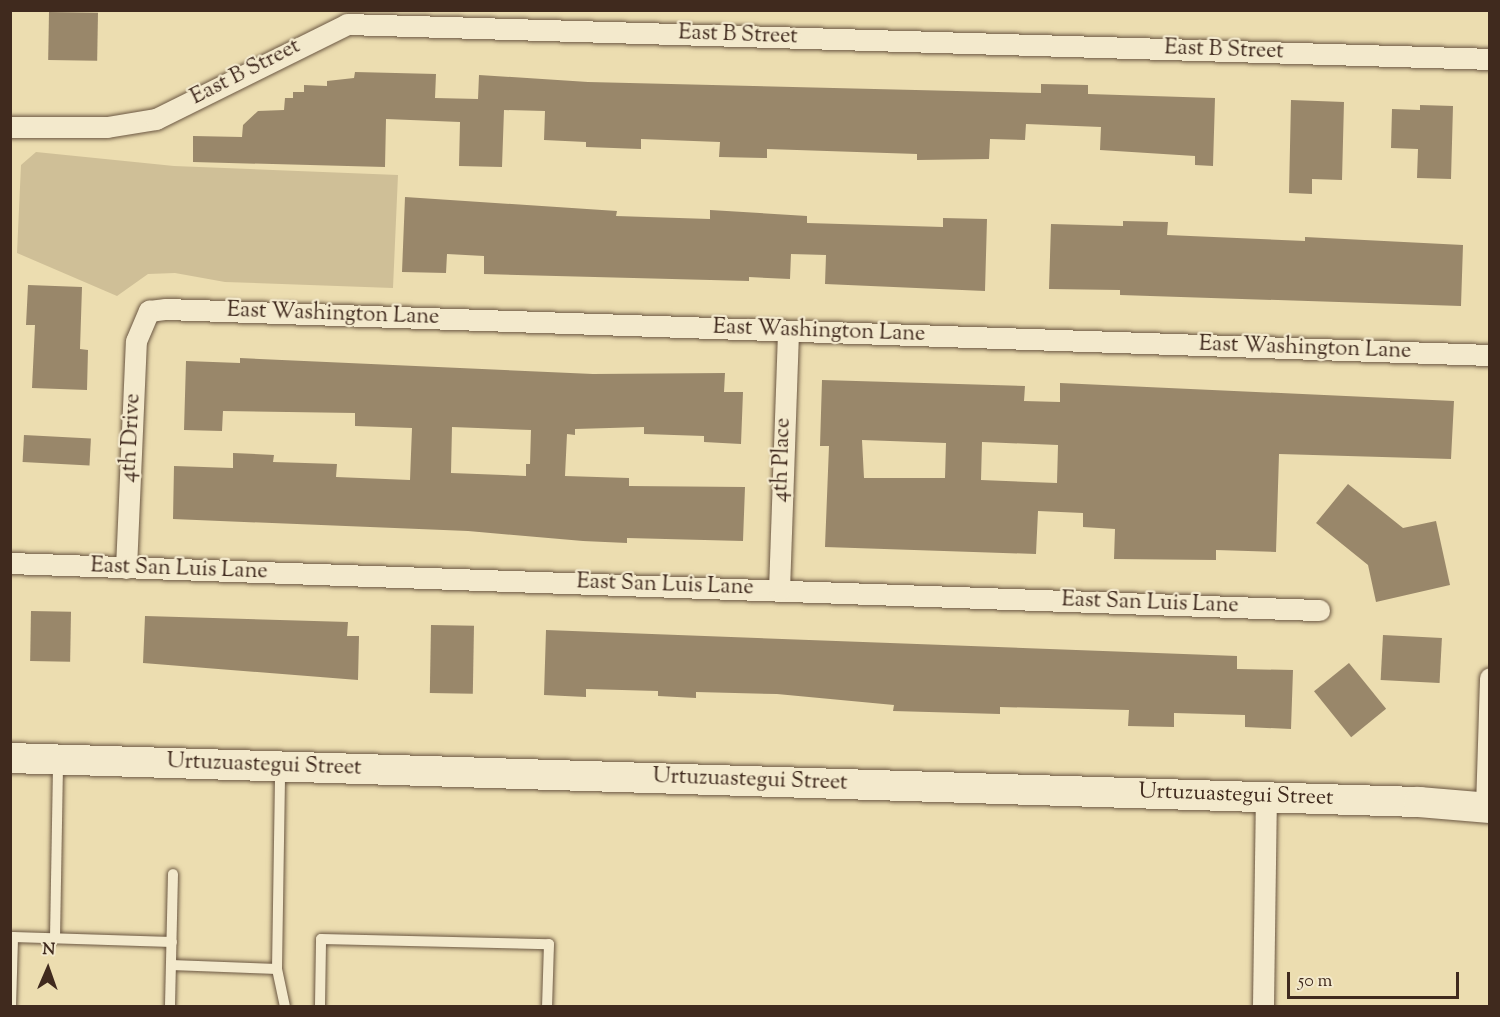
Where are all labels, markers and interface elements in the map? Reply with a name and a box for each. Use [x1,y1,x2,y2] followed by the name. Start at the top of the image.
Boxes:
[678,21,798,51] street label: East B Street
[187,34,305,112] street label: East B Street
[1164,36,1284,66] street label: East B Street
[226,298,440,332] street label: East Washington Lane
[712,315,926,349] street label: East Washington Lane
[1198,332,1412,366] street label: East Washington Lane
[116,393,148,483] street label: 4th Drive
[768,417,798,503] street label: 4th Place
[90,554,268,586] street label: East San Luis Lane
[576,570,754,602] street label: East San Luis Lane
[1061,588,1239,620] street label: East San Luis Lane
[166,749,362,783] street label: Urtuzuastegui Street
[652,764,848,798] street label: Urtuzuastegui Street
[1138,779,1334,813] street label: Urtuzuastegui Street
[18,939,78,999] north arrow
[42,939,55,962] text: N
[1290,960,1462,998] scale bar
[1298,969,1332,995] text: 50 m

